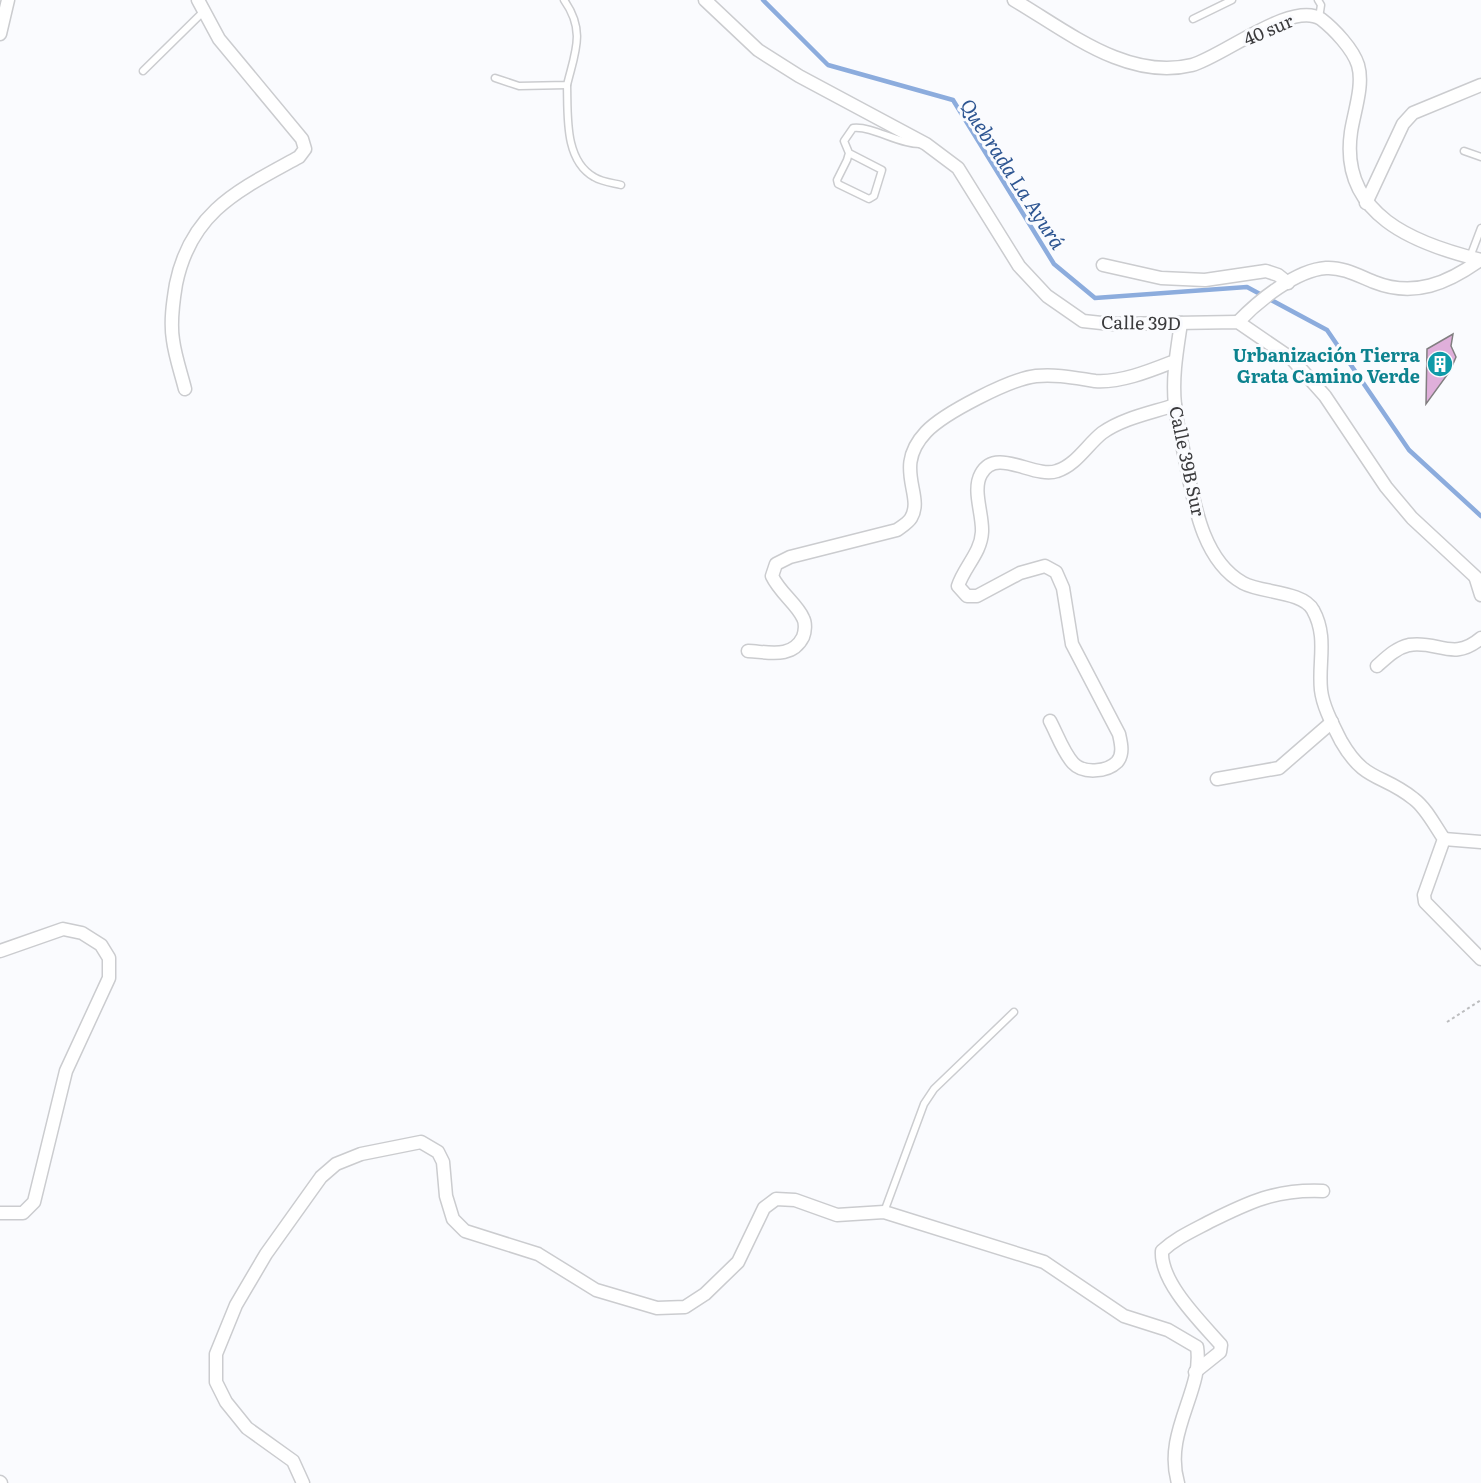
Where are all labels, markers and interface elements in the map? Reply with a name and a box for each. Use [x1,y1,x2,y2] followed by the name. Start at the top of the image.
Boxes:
[1239,6,1298,52] street label: 40 sur
[954,92,1074,255] water label: Quebrada La Ayurá
[1101,308,1181,336] street label: Calle 39D
[1233,341,1421,389] place label: Urbanización Tierra Grata Camino Verde
[1425,349,1455,379] building icon: Urbanización Tierra Grata Camino Verde
[1163,403,1213,519] street label: Calle 39B Sur

